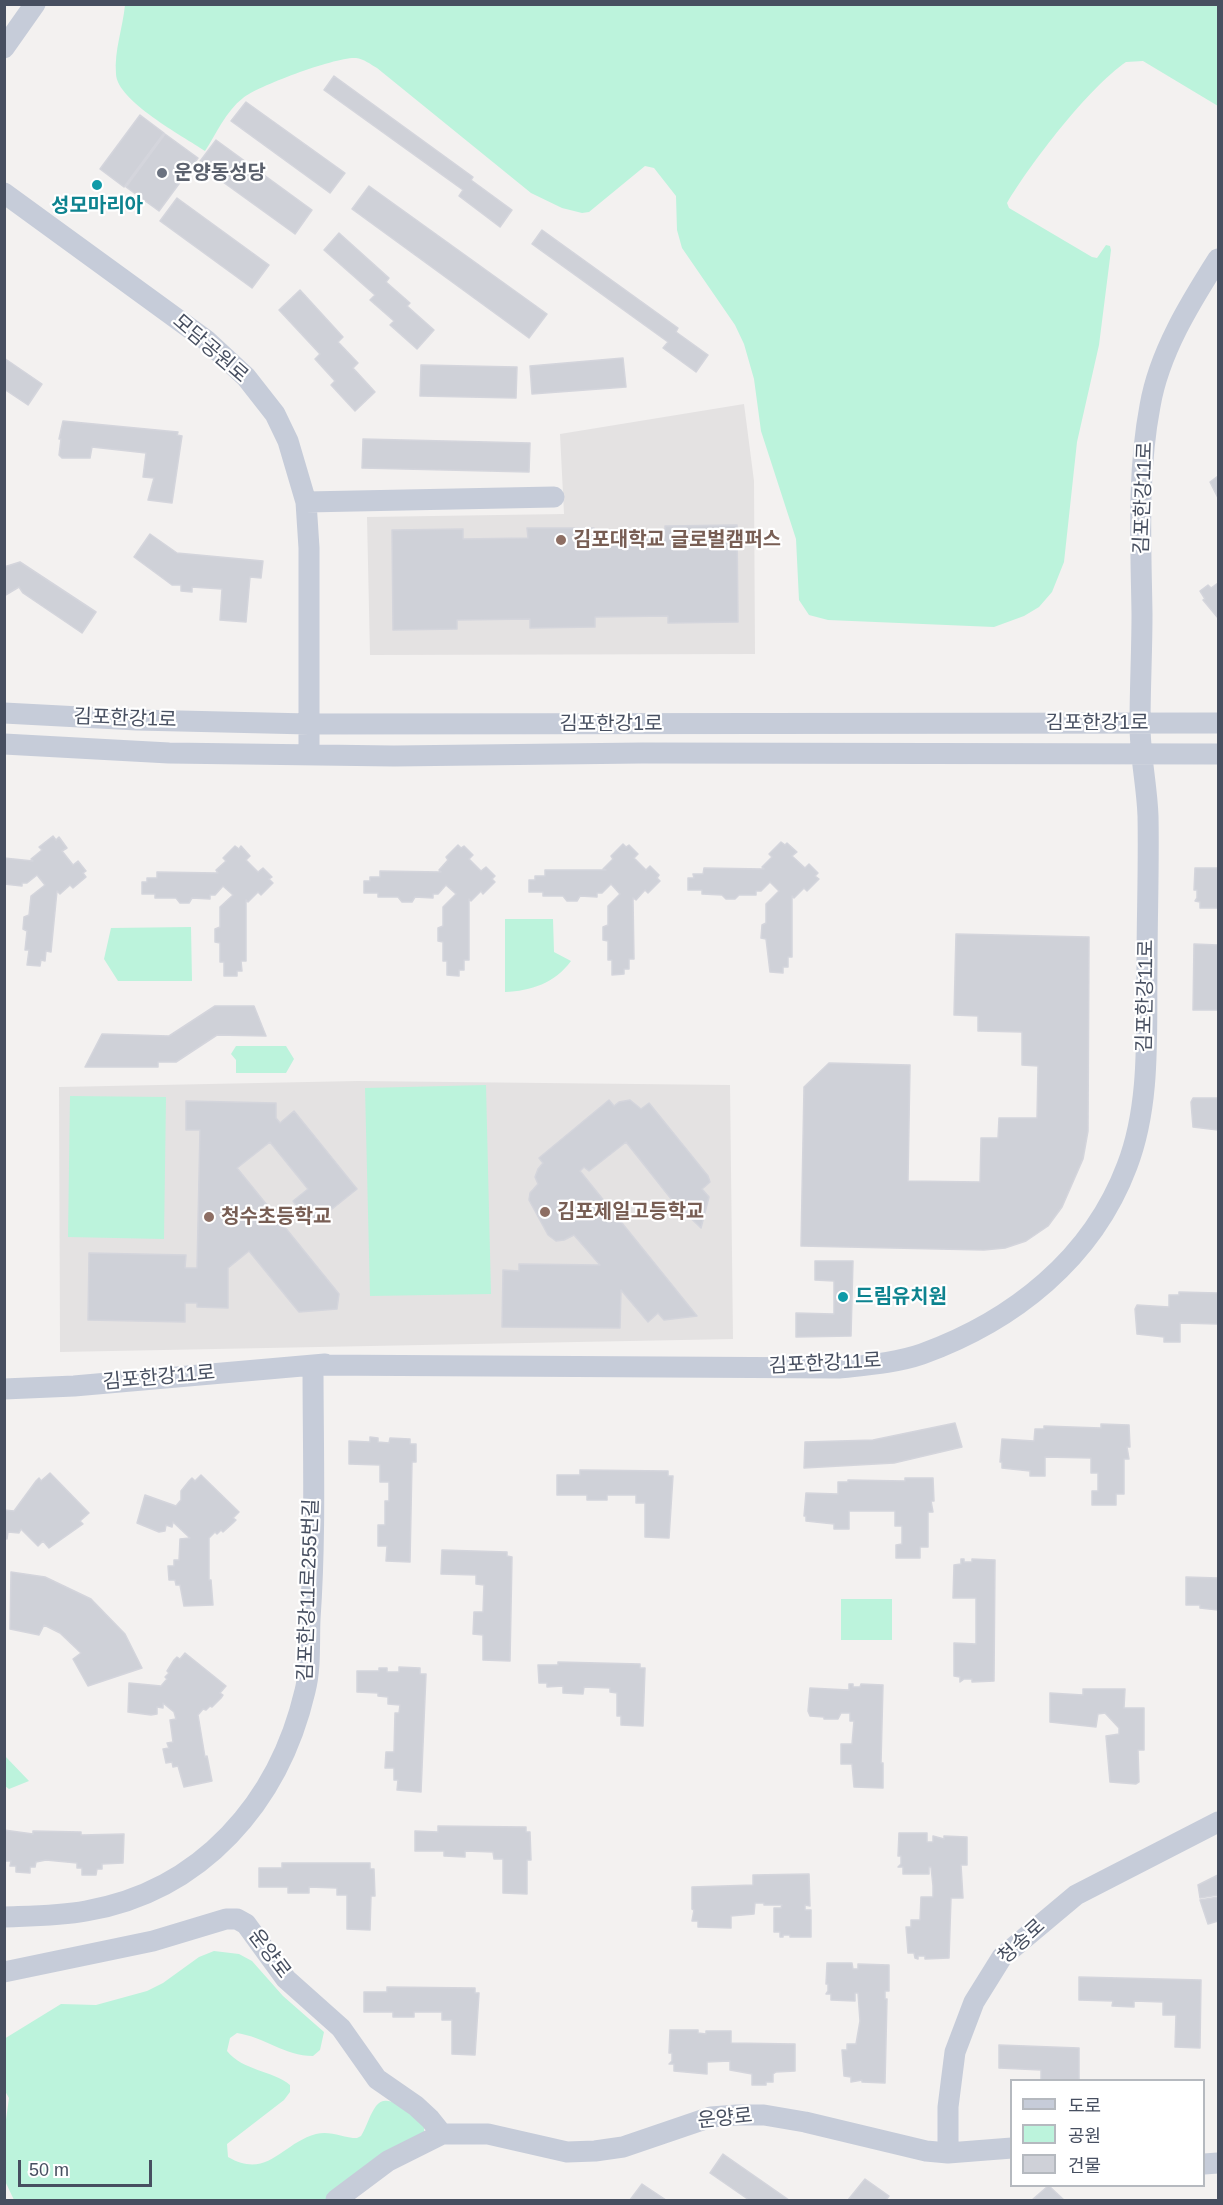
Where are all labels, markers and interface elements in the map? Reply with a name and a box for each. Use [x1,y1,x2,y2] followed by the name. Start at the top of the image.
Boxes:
[174,161,266,185] place label: 운양동성당
[155,166,169,180] marker: 운양동성당
[90,178,104,192] marker: 성모마리아
[51,194,143,218] place label: 성모마리아
[167,310,253,388] street label: 모담공원로
[1130,441,1158,555] street label: 김포한강11로
[573,528,781,552] place label: 김포대학교 글로벌캠퍼스
[554,533,568,547] marker: 김포대학교 글로벌캠퍼스
[73,705,177,733] street label: 김포한강1로
[1045,711,1149,735] street label: 김포한강1로
[559,712,663,736] street label: 김포한강1로
[1133,939,1159,1053] street label: 김포한강11로
[557,1200,704,1224] place label: 김포제일고등학교
[221,1205,331,1229] place label: 청수초등학교
[538,1205,552,1219] marker: 김포제일고등학교
[202,1210,216,1224] marker: 청수초등학교
[855,1285,947,1309] place label: 드림유치원
[836,1290,850,1304] marker: 드림유치원
[768,1349,882,1379] street label: 김포한강11로
[102,1361,216,1395] street label: 김포한강11로
[294,1498,324,1682] street label: 김포한강11로255번길
[994,1914,1050,1970] street label: 청송로
[243,1925,295,1983] street label: 운양로
[1010,2079,1205,2187] legend
[1068,2096,1101,2116] text: 도로
[696,2104,754,2134] street label: 운양로
[1068,2126,1101,2146] text: 공원
[21,2148,154,2186] scale bar
[1068,2156,1101,2176] text: 건물
[29,2160,69,2180] text: 50 m

